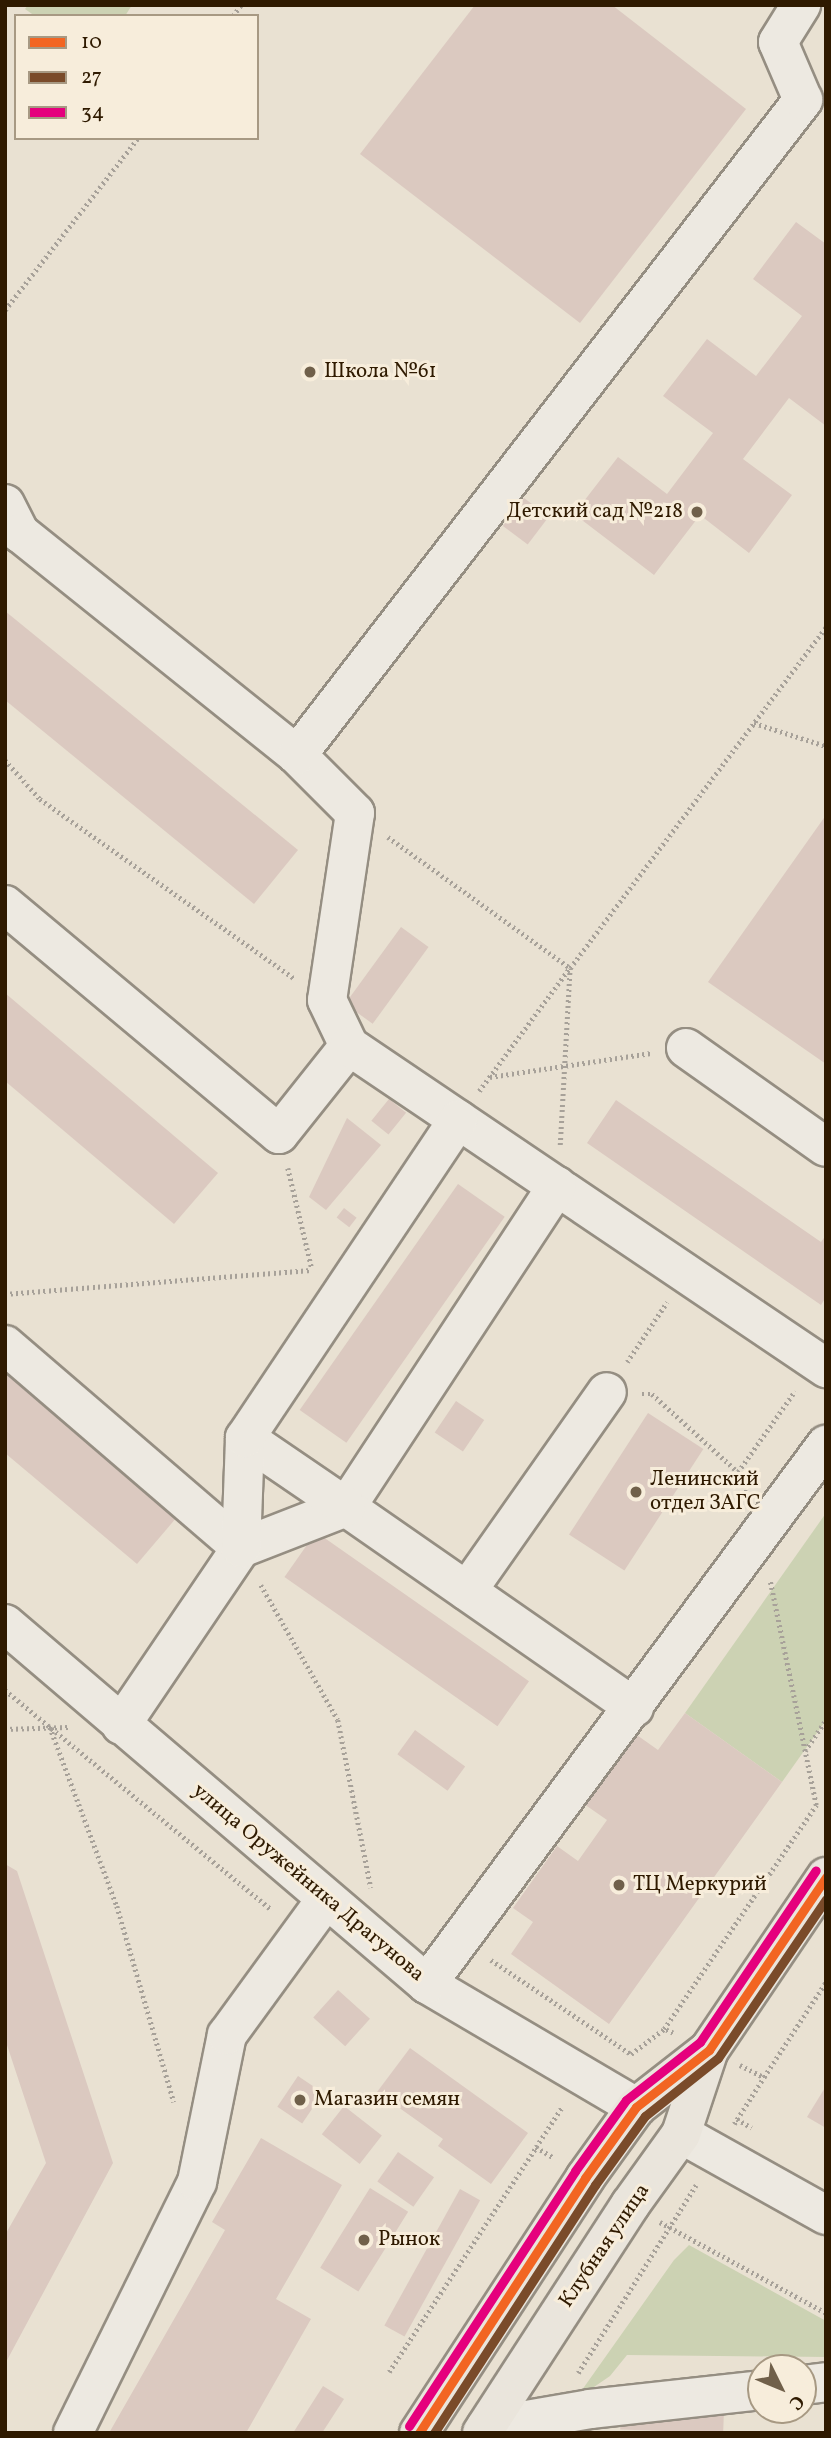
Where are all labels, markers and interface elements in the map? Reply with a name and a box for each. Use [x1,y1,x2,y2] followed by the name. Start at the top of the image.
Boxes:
[14,14,259,140] legend
[81,28,102,57] text: 10
[81,63,102,92] text: 27
[81,98,104,127] text: 34
[324,359,437,385] place label: Школа №61
[302,364,318,380] marker: Школа №61
[507,499,683,525] place label: Детский сад №218
[689,504,705,520] marker: Детский сад №218
[650,1467,761,1517] place label: Ленинский отдел ЗАГС
[628,1484,644,1500] marker: Ленинский отдел ЗАГС
[187,1779,429,1987] street label: улица Оружейника Драгунова
[633,1872,767,1898] place label: ТЦ Меркурий
[611,1877,627,1893] marker: ТЦ Меркурий
[314,2087,460,2113] place label: Магазин семян
[292,2092,308,2108] marker: Магазин семян
[554,2179,656,2313] street label: Клубная улица
[378,2227,440,2253] place label: Рынок
[356,2232,372,2248] marker: Рынок
[747,2354,817,2424] north arrow
[782,2389,810,2415] text: С

